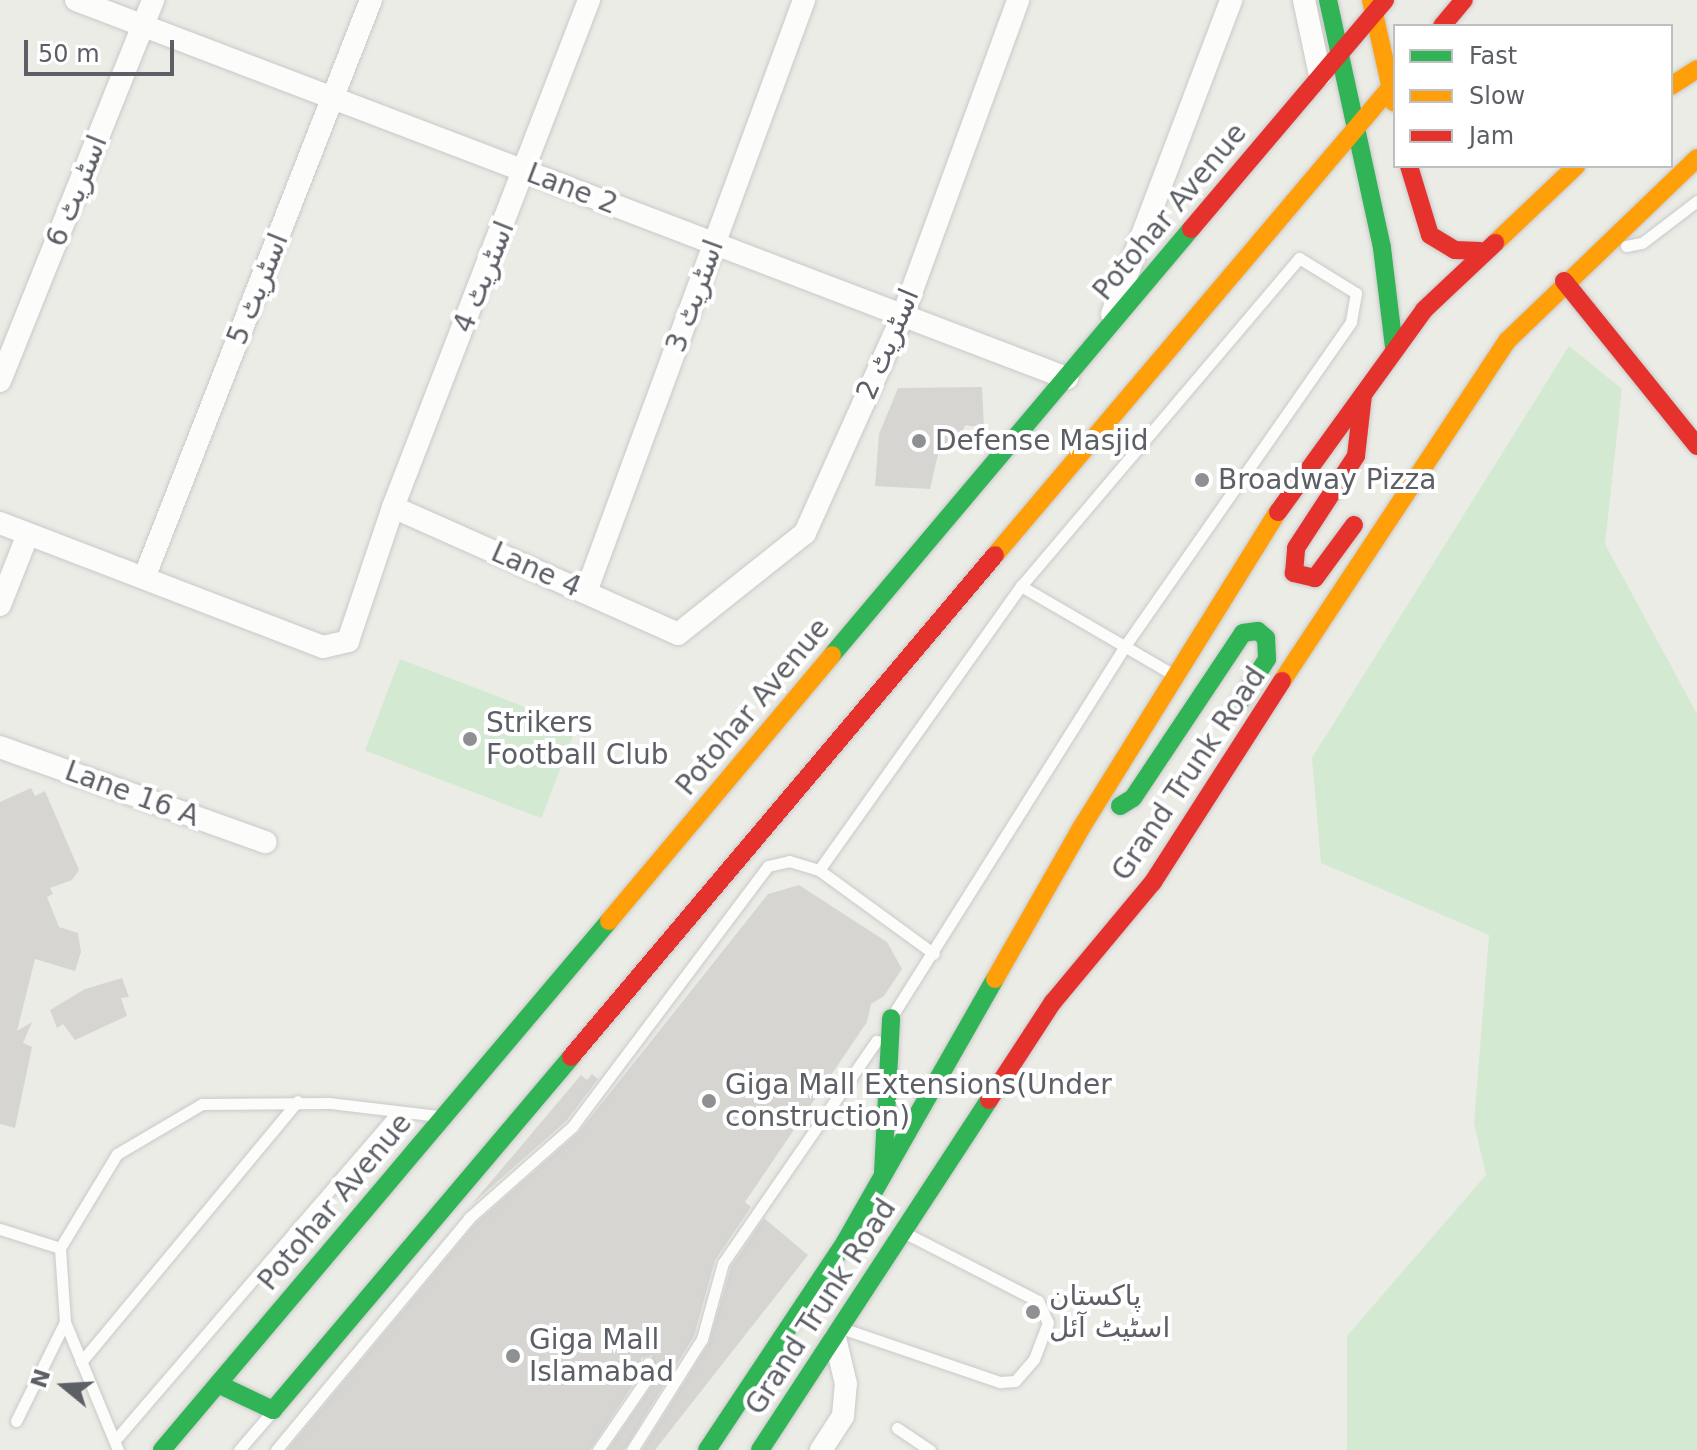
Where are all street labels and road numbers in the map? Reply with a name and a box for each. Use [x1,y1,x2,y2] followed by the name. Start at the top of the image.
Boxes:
[1086,117,1254,307] street label: Potohar Avenue
[39,130,115,252] street label: اسٹریٹ 6
[522,156,622,222] street label: Lane 2
[446,216,522,338] street label: اسٹریٹ 4
[220,228,296,350] street label: اسٹریٹ 5
[659,235,731,357] street label: اسٹریٹ 3
[850,284,926,404] street label: اسٹریٹ 2
[486,535,586,605] street label: Lane 4
[669,612,837,802] street label: Potohar Avenue
[1105,661,1273,887] street label: Grand Trunk Road
[60,754,204,834] street label: Lane 16 A
[251,1107,419,1297] street label: Potohar Avenue
[739,1193,903,1421] street label: Grand Trunk Road

